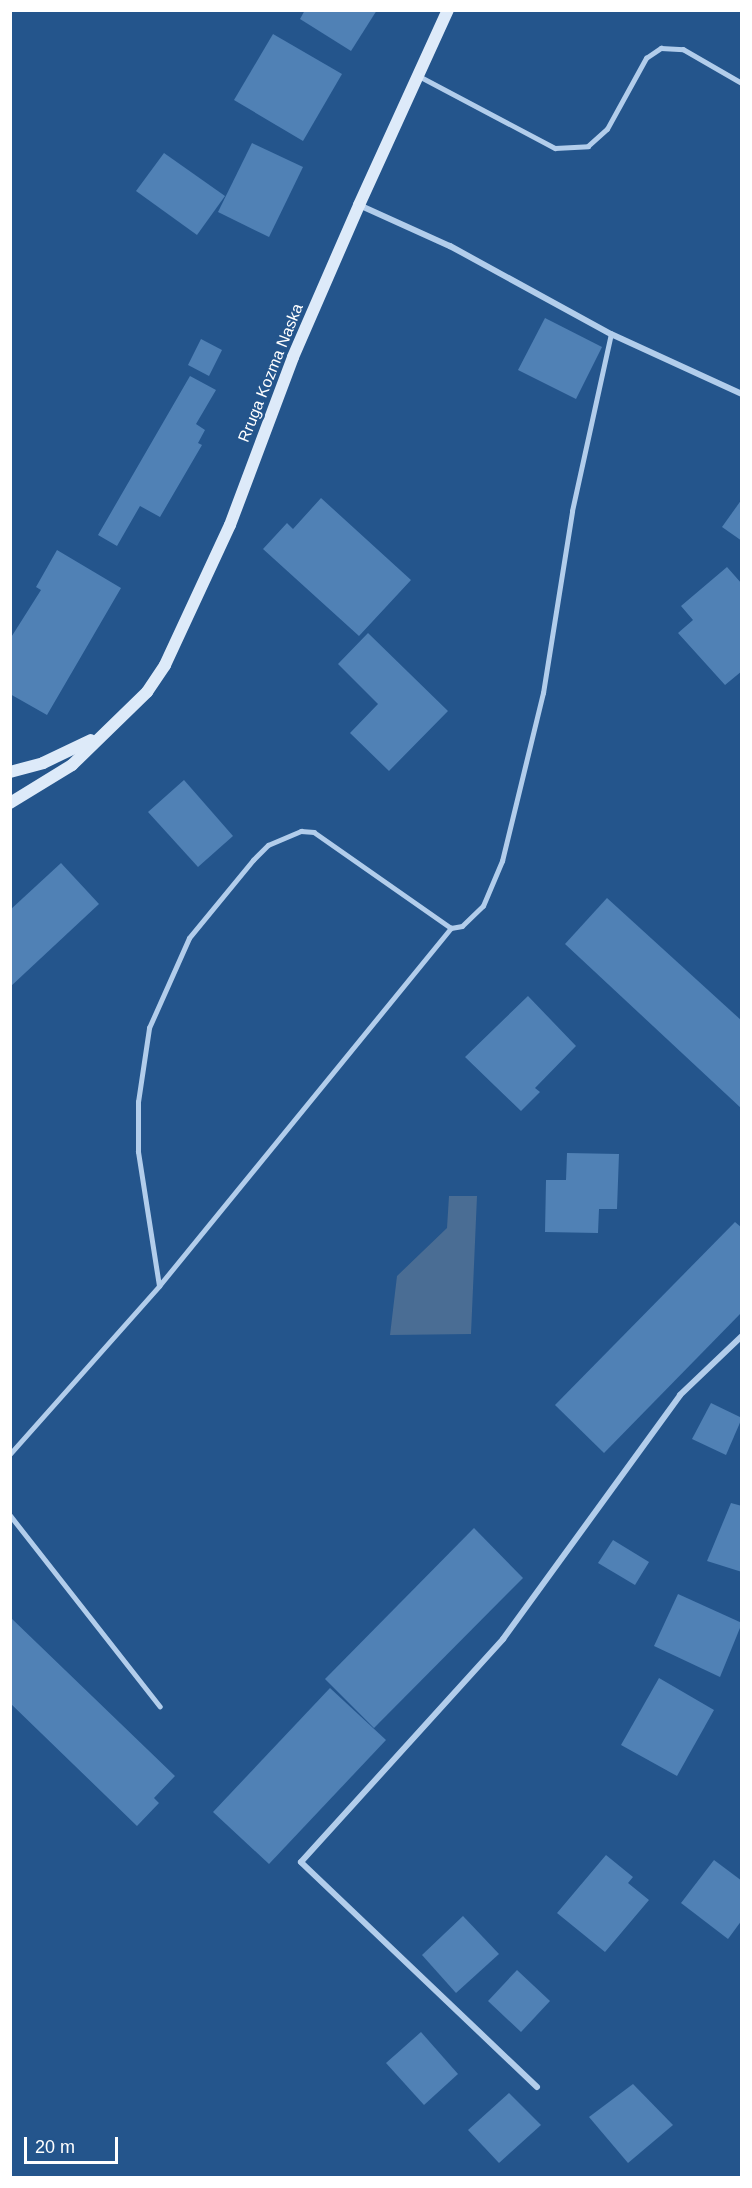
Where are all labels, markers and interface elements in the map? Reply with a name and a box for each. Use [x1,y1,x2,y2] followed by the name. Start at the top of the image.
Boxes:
[234,301,308,445] street label: Rruga Kozma Naska
[27,2125,122,2163] scale bar
[35,2137,75,2157] text: 20 m

